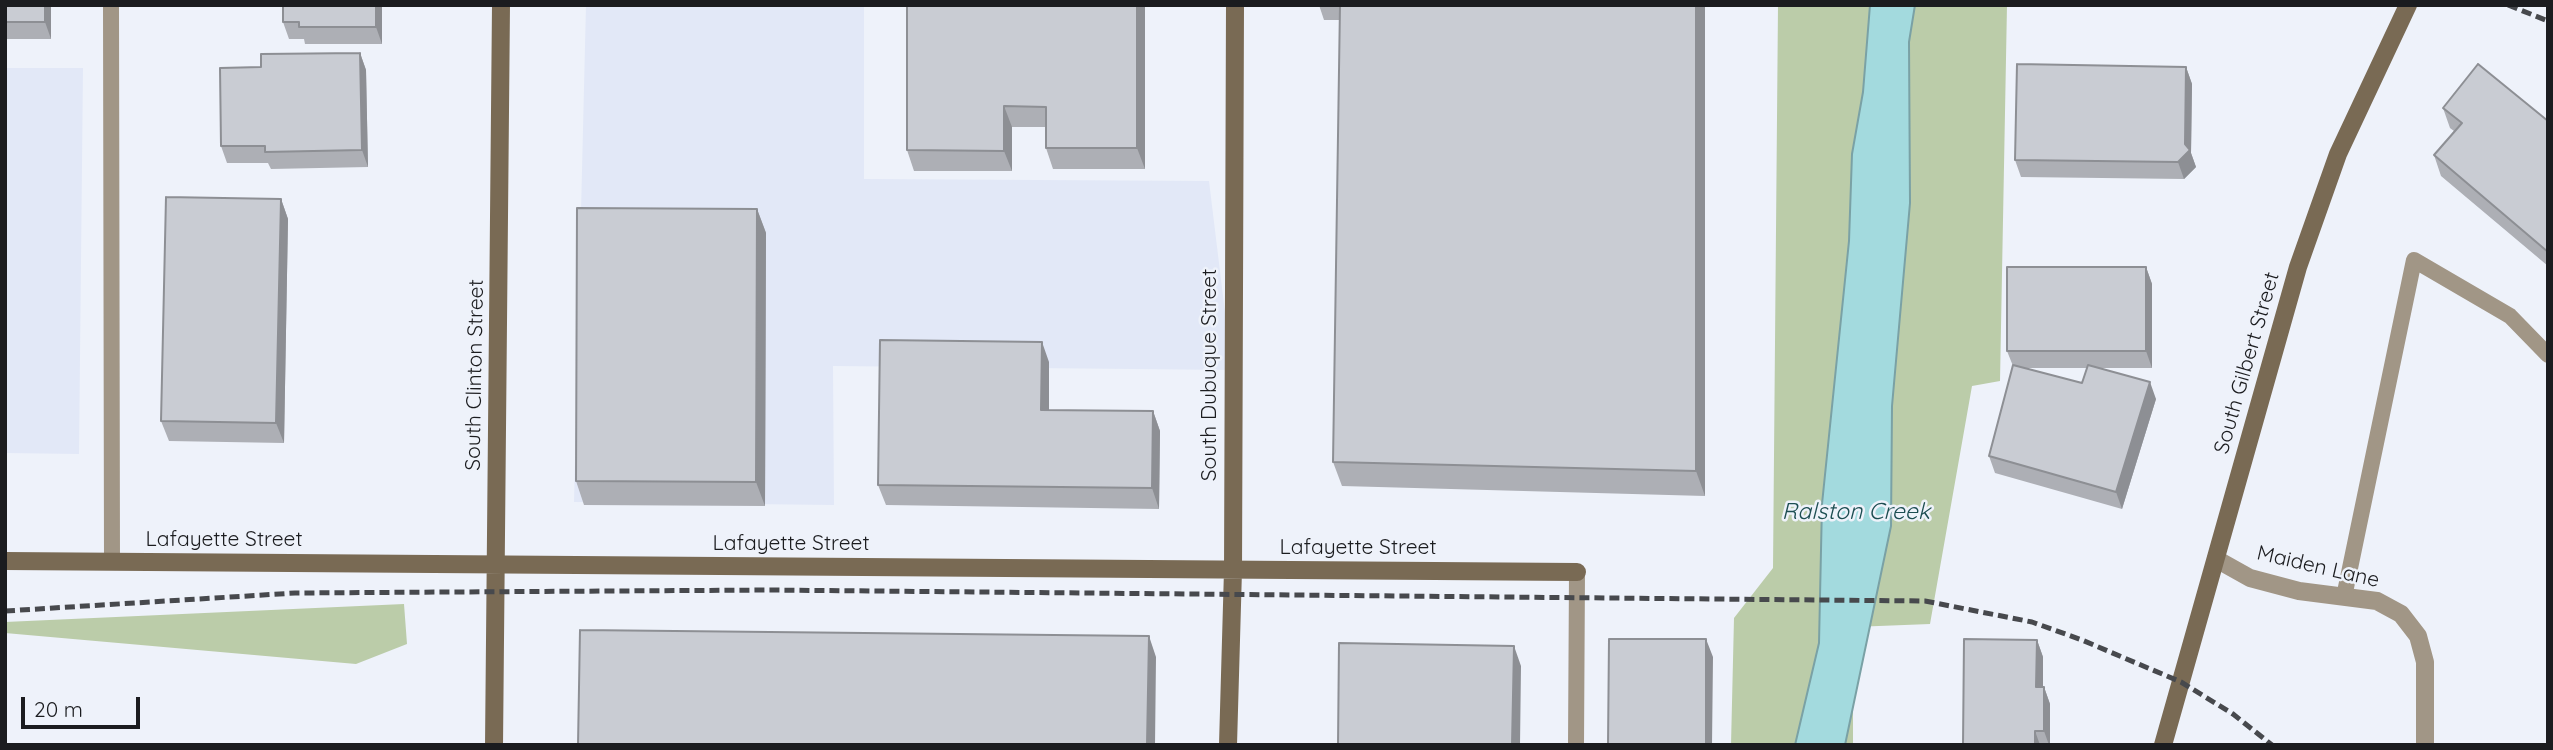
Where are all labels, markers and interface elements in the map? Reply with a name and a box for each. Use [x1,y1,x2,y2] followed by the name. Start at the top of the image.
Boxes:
[1197,269,1223,481] street label: South Dubuque Street
[2209,269,2285,457] street label: South Gilbert Street
[461,279,489,471] street label: South Clinton Street
[1782,498,1930,526] water label: Ralston Creek
[146,527,302,553] street label: Lafayette Street
[713,531,869,557] street label: Lafayette Street
[1280,535,1436,561] street label: Lafayette Street
[2254,541,2382,593] street label: Maiden Lane
[24,684,144,728] scale bar
[34,696,83,722] text: 20 m

